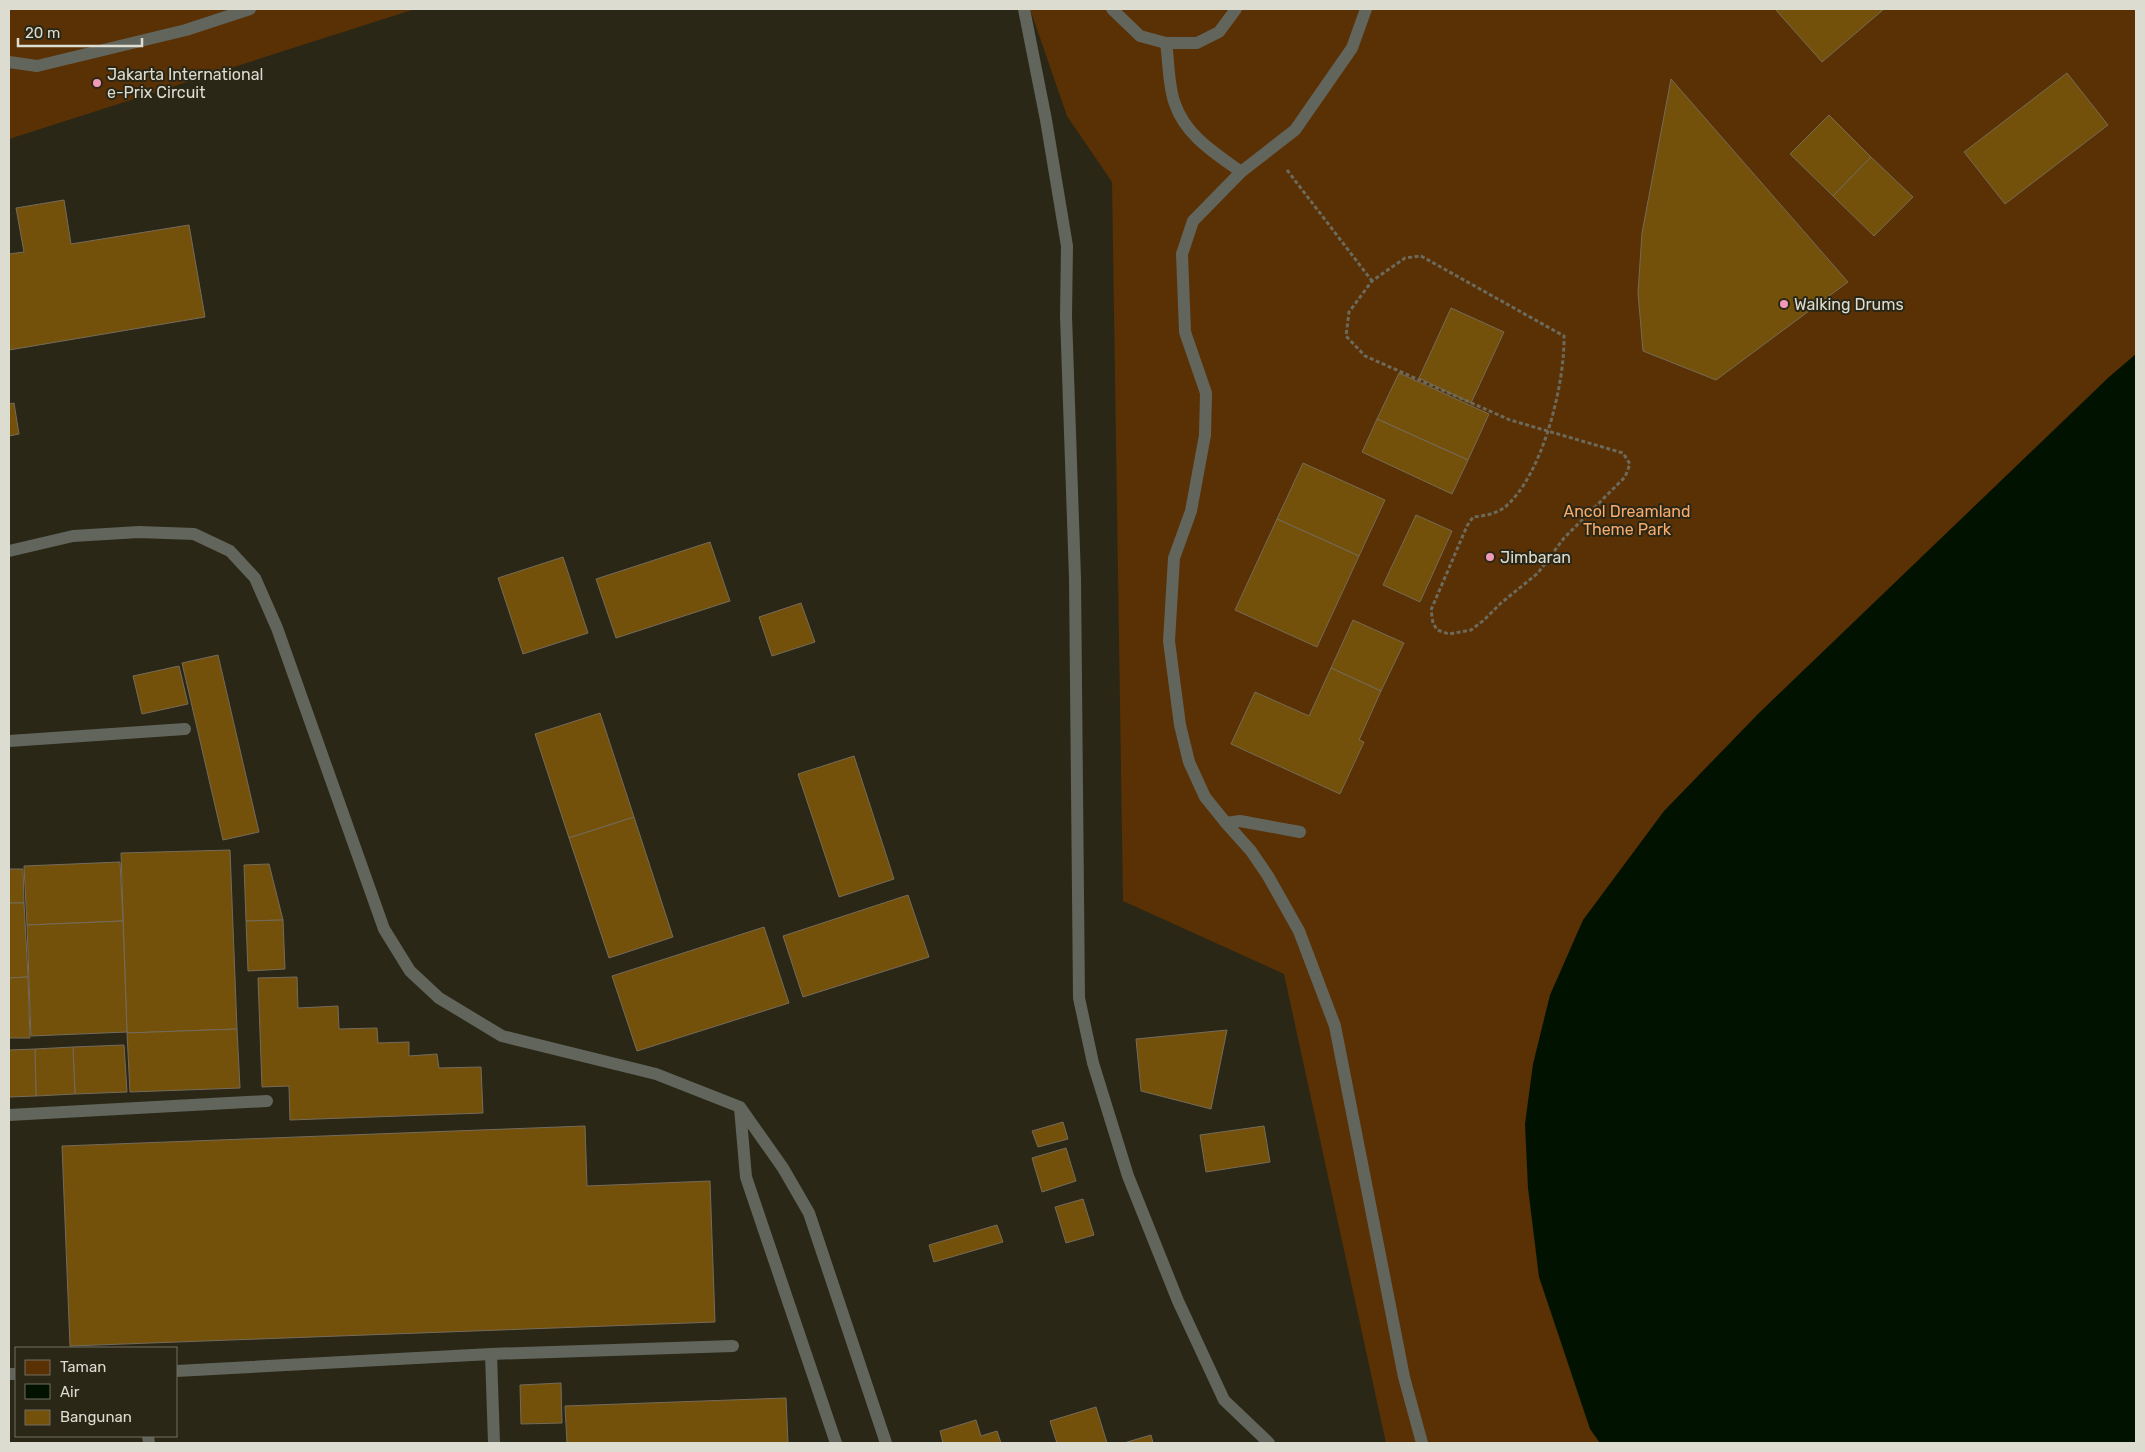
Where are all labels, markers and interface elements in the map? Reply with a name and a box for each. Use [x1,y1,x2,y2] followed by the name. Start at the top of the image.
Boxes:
[18,15,141,47] scale bar
[25,24,60,42] text: 20 m
[107,65,263,102] place label: Jakarta International e-Prix Circuit
[91,77,103,89] marker: Jakarta International e-Prix Circuit
[1794,295,1904,314] place label: Walking Drums
[1778,298,1790,310] marker: Walking Drums
[1563,502,1691,539] park label: Ancol Dreamland Theme Park
[1500,548,1571,567] place label: Jimbaran
[1484,551,1496,563] marker: Jimbaran
[15,1347,178,1437] legend
[60,1358,106,1376] text: Taman
[60,1383,80,1401] text: Air
[60,1408,132,1426] text: Bangunan

